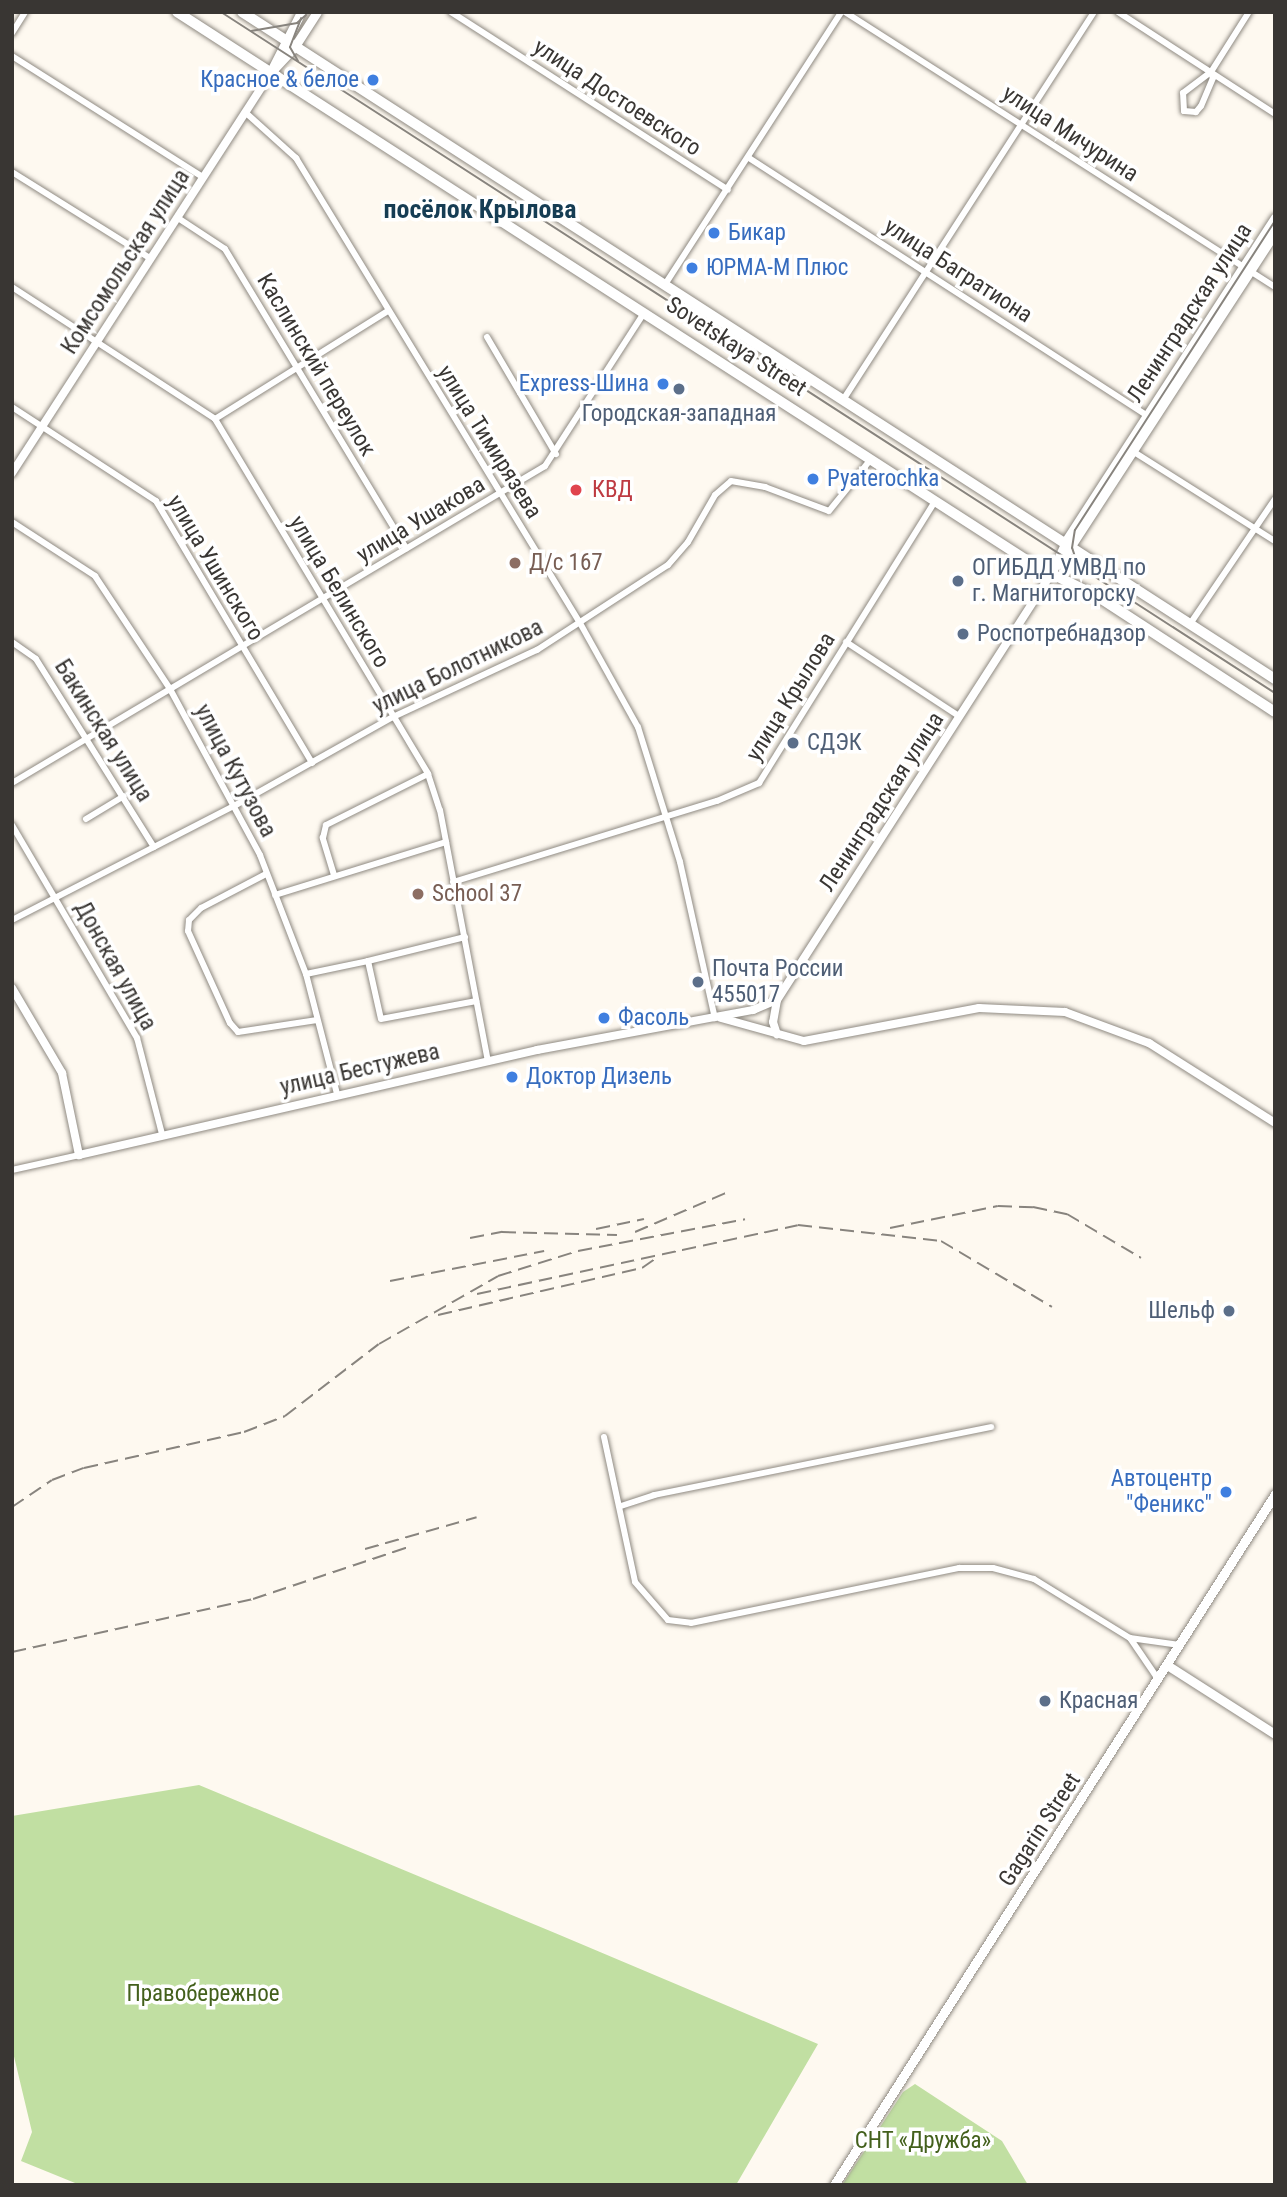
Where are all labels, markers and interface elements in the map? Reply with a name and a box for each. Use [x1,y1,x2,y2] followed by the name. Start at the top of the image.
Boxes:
[528,34,706,162] street label: улица Достоевского
[200,66,359,94] place label: Красное & белое
[365,72,381,88] marker: Красное & белое
[997,80,1143,188] street label: улица Мичурина
[56,164,196,360] street label: Комсомольская улица
[383,194,577,226] district label: посёлок Крылова
[879,213,1037,329] street label: улица Багратиона
[1122,218,1258,408] street label: Ленинградская улица
[728,219,786,247] place label: Бикар
[706,225,722,241] marker: Бикар
[706,254,848,282] place label: ЮРМА-М Плюс
[684,260,700,276] marker: ЮРМА-М Плюс
[251,269,381,461] street label: Каслинский переулок
[661,291,811,403] street label: Sovetskaya Street
[431,360,547,524] street label: улица Тимирязева
[519,370,649,398] place label: Express-Шина
[655,376,671,392] marker: Express-Шина
[671,381,687,397] marker: Городская-западная
[582,400,776,428] place label: Городская-западная
[827,465,939,493] place label: Pyaterochka
[352,471,490,569] street label: улица Ушакова
[805,471,821,487] marker: Pyaterochka
[592,476,633,504] place label: КВД
[566,480,586,500] marker: КВД
[161,490,269,646] street label: улица Ушинского
[283,511,395,673] street label: улица Белинского
[529,549,603,577] place label: Д/с 167
[972,554,1146,608] place label: ОГИБДД УМВД по г. Магнитогорску
[507,555,523,571] marker: Д/с 167
[950,573,966,589] marker: ОГИБДД УМВД по г. Магнитогорску
[368,614,548,720] street label: улица Болотникова
[977,620,1146,648] place label: Роспотребнадзор
[955,626,971,642] marker: Роспотребнадзор
[741,628,841,766] street label: улица Крылова
[48,655,158,807] street label: Бакинская улица
[188,700,282,842] street label: улица Кутузова
[814,707,950,897] street label: Ленинградская улица
[807,729,862,757] place label: СДЭК
[785,735,801,751] marker: СДЭК
[432,880,522,908] place label: School 37
[410,886,426,902] marker: School 37
[68,897,162,1035] street label: Донская улица
[712,955,844,1009] place label: Почта России 455017
[690,974,706,990] marker: Почта России 455017
[618,1004,689,1032] place label: Фасоль
[596,1010,612,1026] marker: Фасоль
[278,1038,442,1102] street label: улица Бестужева
[526,1063,672,1091] place label: Доктор Дизель
[504,1069,520,1085] marker: Доктор Дизель
[1148,1297,1215,1325] place label: Шельф
[1221,1303,1237,1319] marker: Шельф
[1111,1465,1212,1519] place label: Автоцентр "Феникс"
[1218,1484,1234,1500] marker: Автоцентр "Феникс"
[1059,1687,1138,1715] place label: Красная
[1037,1693,1053,1709] marker: Красная
[993,1768,1087,1892] street label: Gagarin Street
[126,1980,280,2008] park label: Правобережное
[855,2127,991,2155] park label: СНТ «Дружба»

